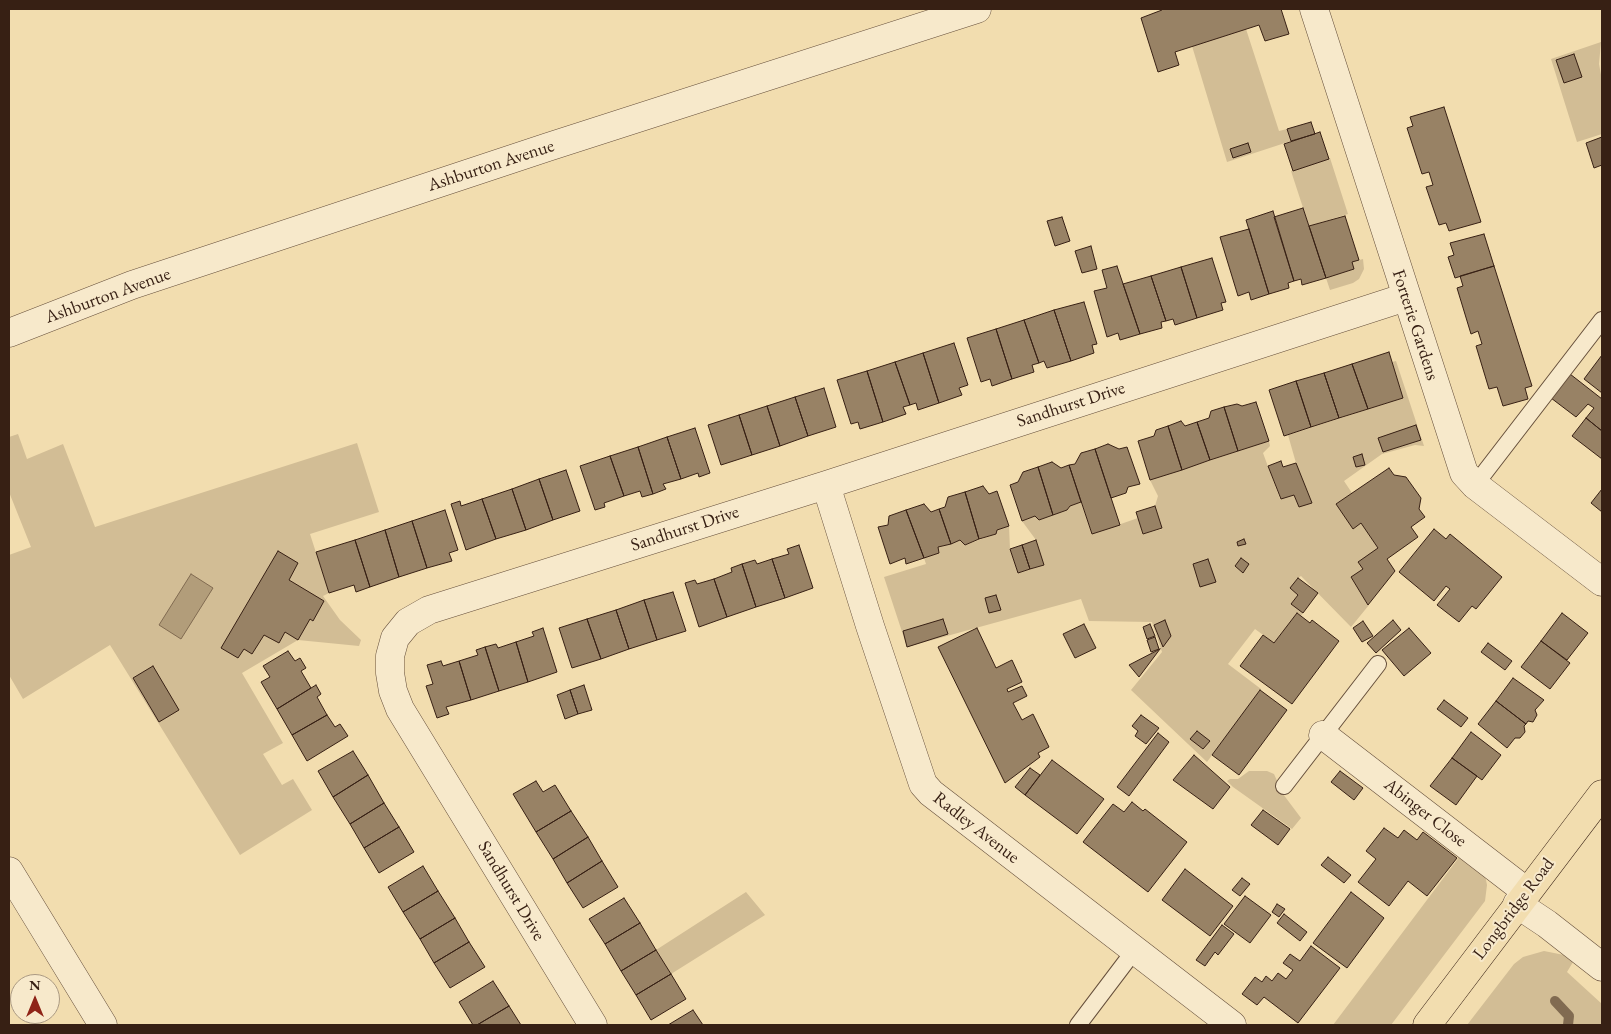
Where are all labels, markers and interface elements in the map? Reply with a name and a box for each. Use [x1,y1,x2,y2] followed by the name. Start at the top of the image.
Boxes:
[425,135,557,197] street label: Ashburton Avenue
[42,263,174,329] street label: Ashburton Avenue
[1387,267,1443,383] street label: Forterie Gardens
[1014,377,1128,433] street label: Sandhurst Drive
[628,501,742,557] street label: Sandhurst Drive
[1379,774,1471,852] street label: Abinger Close
[929,788,1023,868] street label: Radley Avenue
[473,837,549,945] street label: Sandhurst Drive
[1469,854,1559,964] street label: Longbridge Road
[10,974,60,1024] north arrow
[29,976,41,994] text: N

